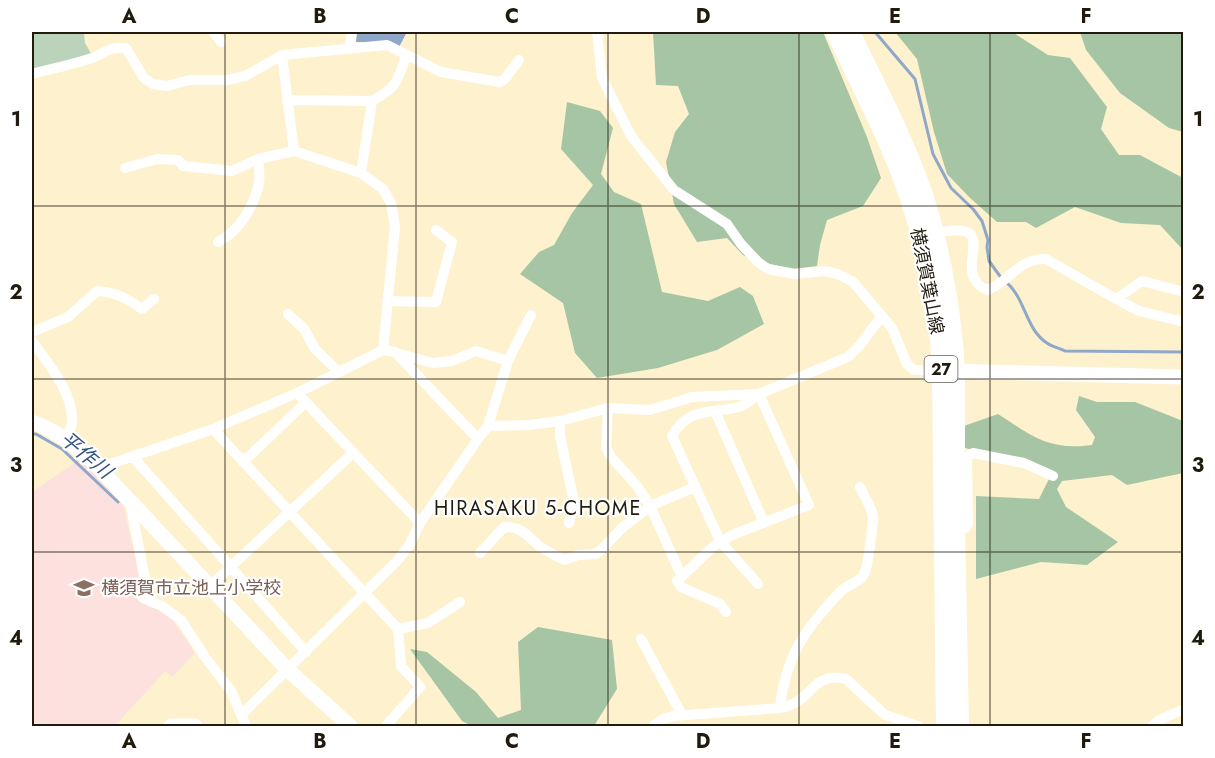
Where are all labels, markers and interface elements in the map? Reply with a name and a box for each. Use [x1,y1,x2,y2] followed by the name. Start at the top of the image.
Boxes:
[121,2,137,31] text: A
[313,2,327,31] text: B
[505,2,519,31] text: C
[696,2,710,31] text: D
[889,2,901,31] text: E
[1080,2,1092,31] text: F
[11,105,21,134] text: 1
[1193,105,1203,134] text: 1
[904,226,950,336] street label: 横須賀葉山線
[9,278,23,307] text: 2
[1191,278,1205,307] text: 2
[924,356,958,382] road number: 27
[54,425,120,487] water label: 平作川
[10,451,22,480] text: 3
[1192,451,1204,480] text: 3
[434,494,642,523] district label: HIRASAKU 5-CHOME
[101,575,281,601] place label: 横須賀市立池上小学校
[72,576,96,600] school or university icon: 横須賀市立池上小学校
[9,624,23,653] text: 4
[1191,624,1205,653] text: 4
[121,727,137,756] text: A
[313,727,327,756] text: B
[505,727,519,756] text: C
[696,727,710,756] text: D
[889,727,901,756] text: E
[1080,727,1092,756] text: F

